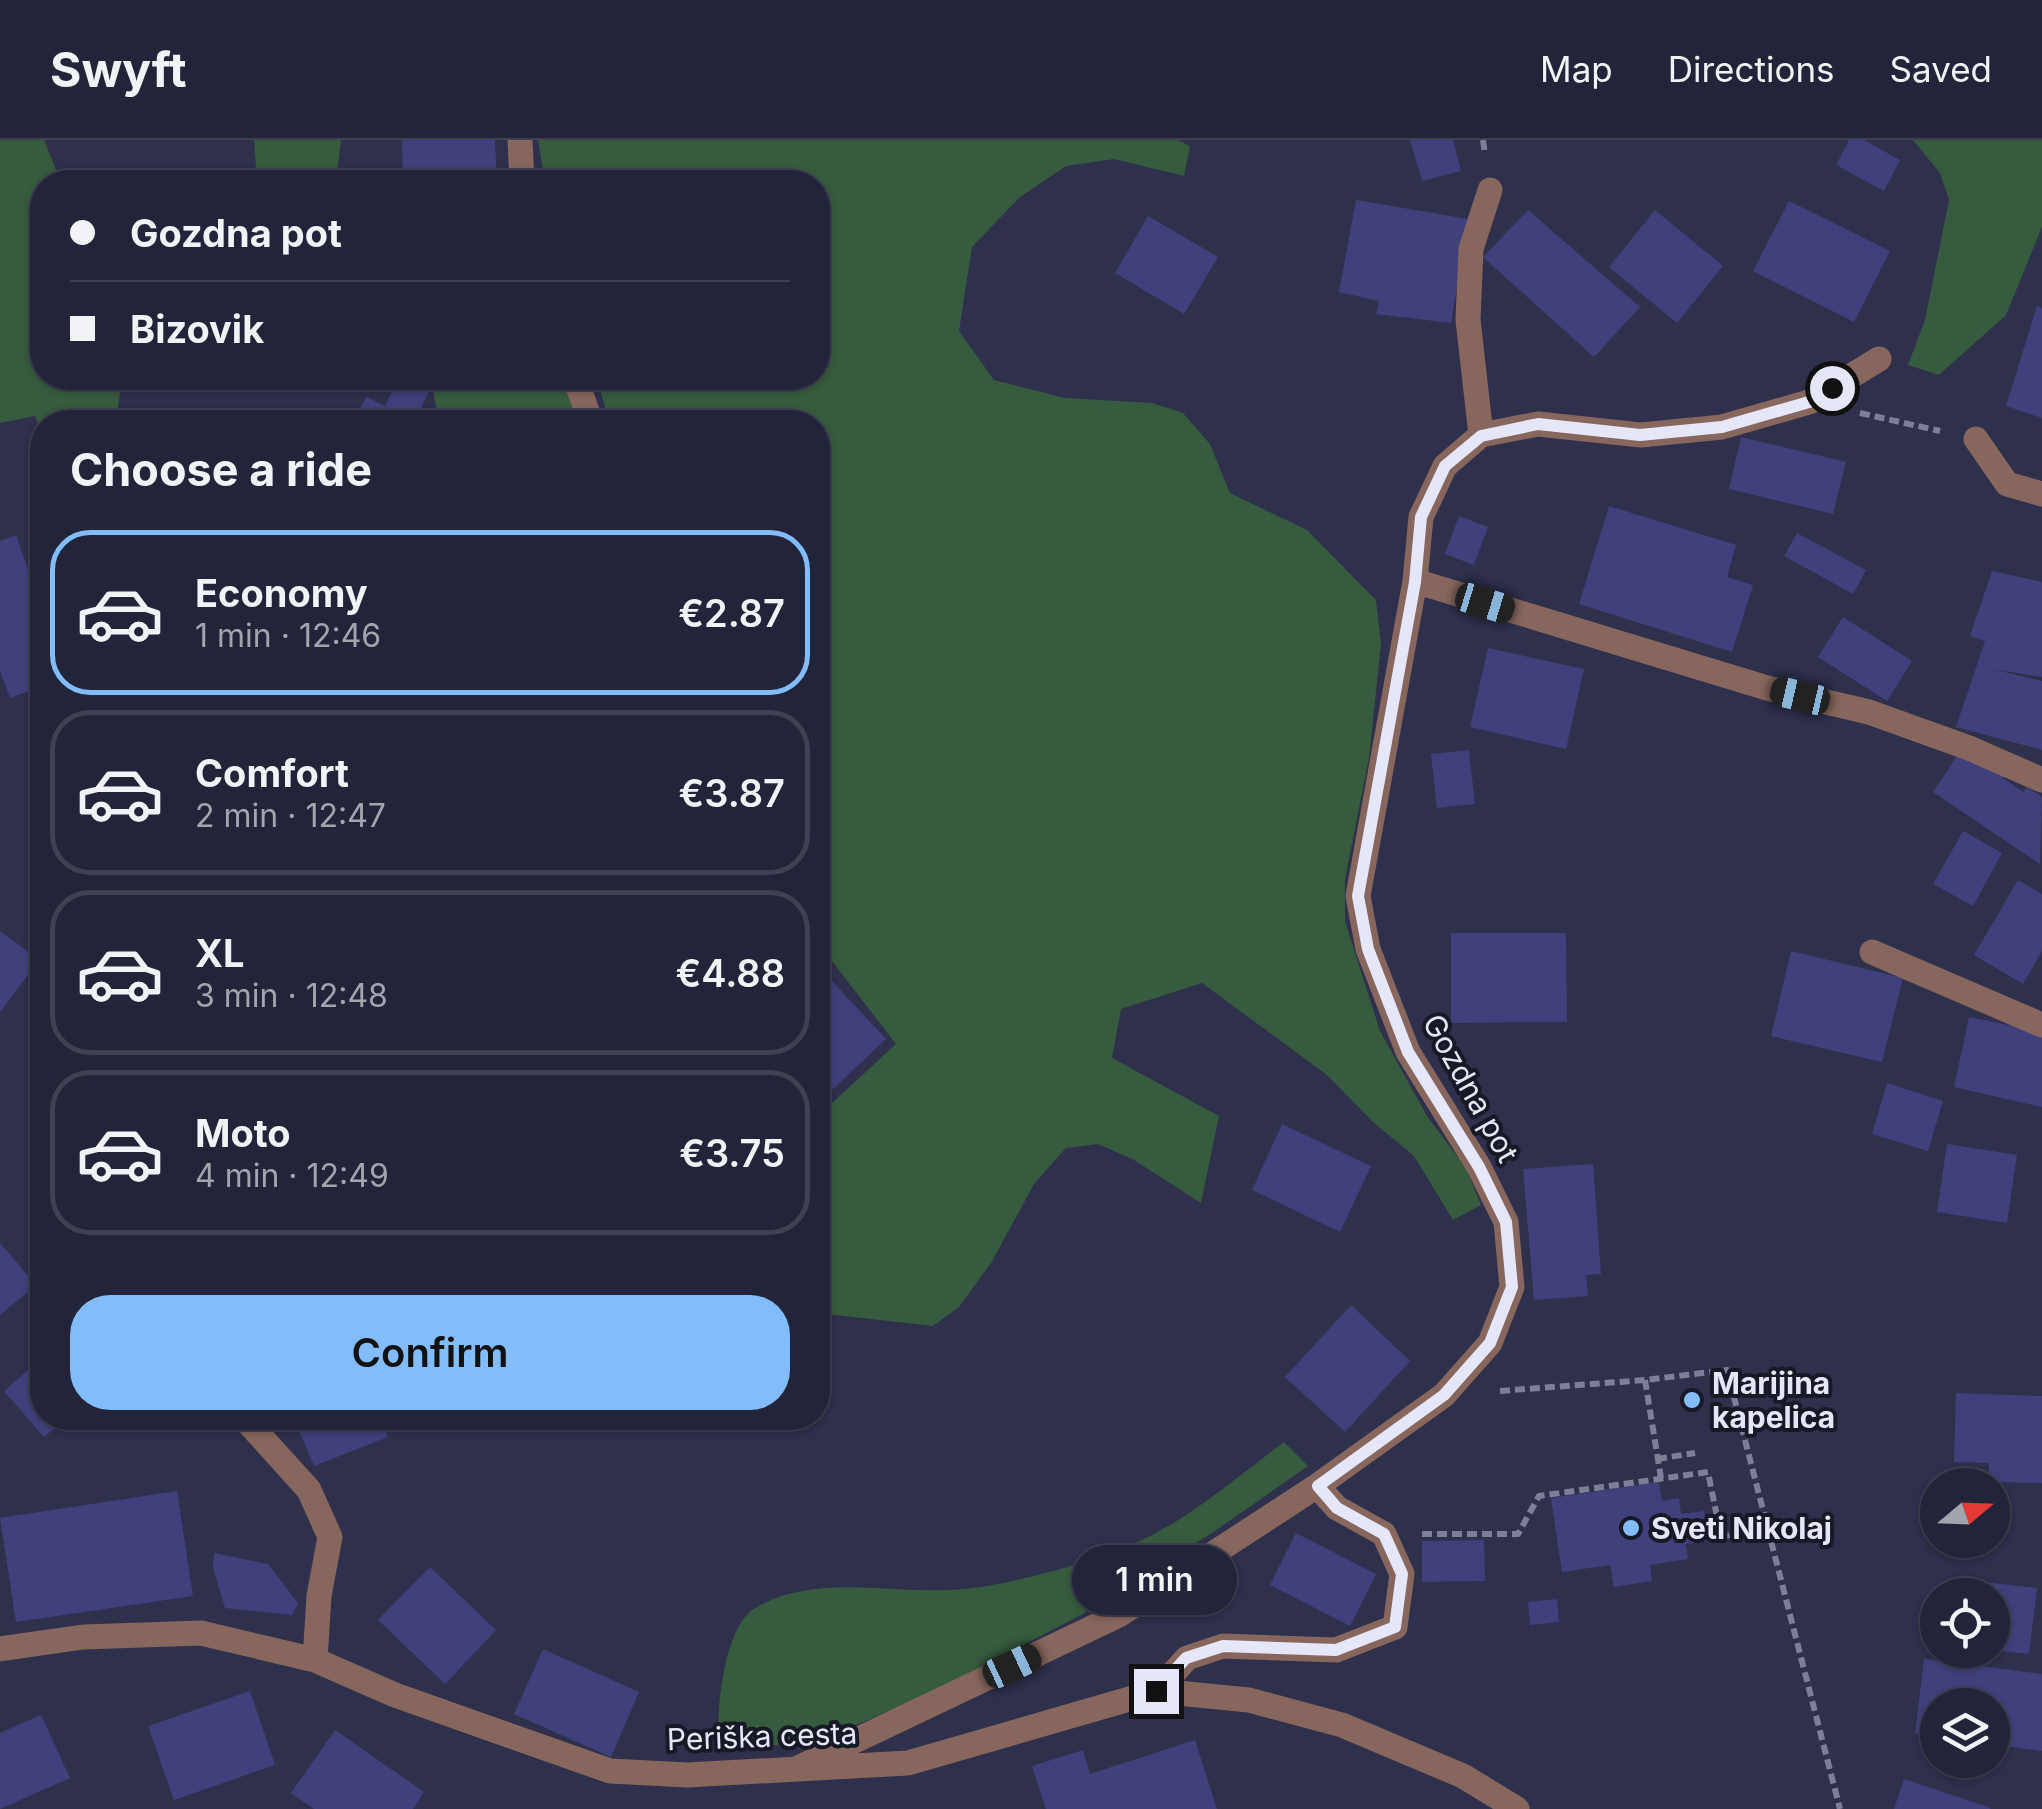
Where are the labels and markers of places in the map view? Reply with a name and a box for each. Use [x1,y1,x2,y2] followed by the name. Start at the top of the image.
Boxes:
[1712,1365,1835,1435] place label: Marijina kapelica
[1681,1389,1703,1411] marker: Marijina kapelica
[1651,1510,1832,1546] place label: Sveti Nikolaj
[1620,1517,1642,1539] marker: Sveti Nikolaj

